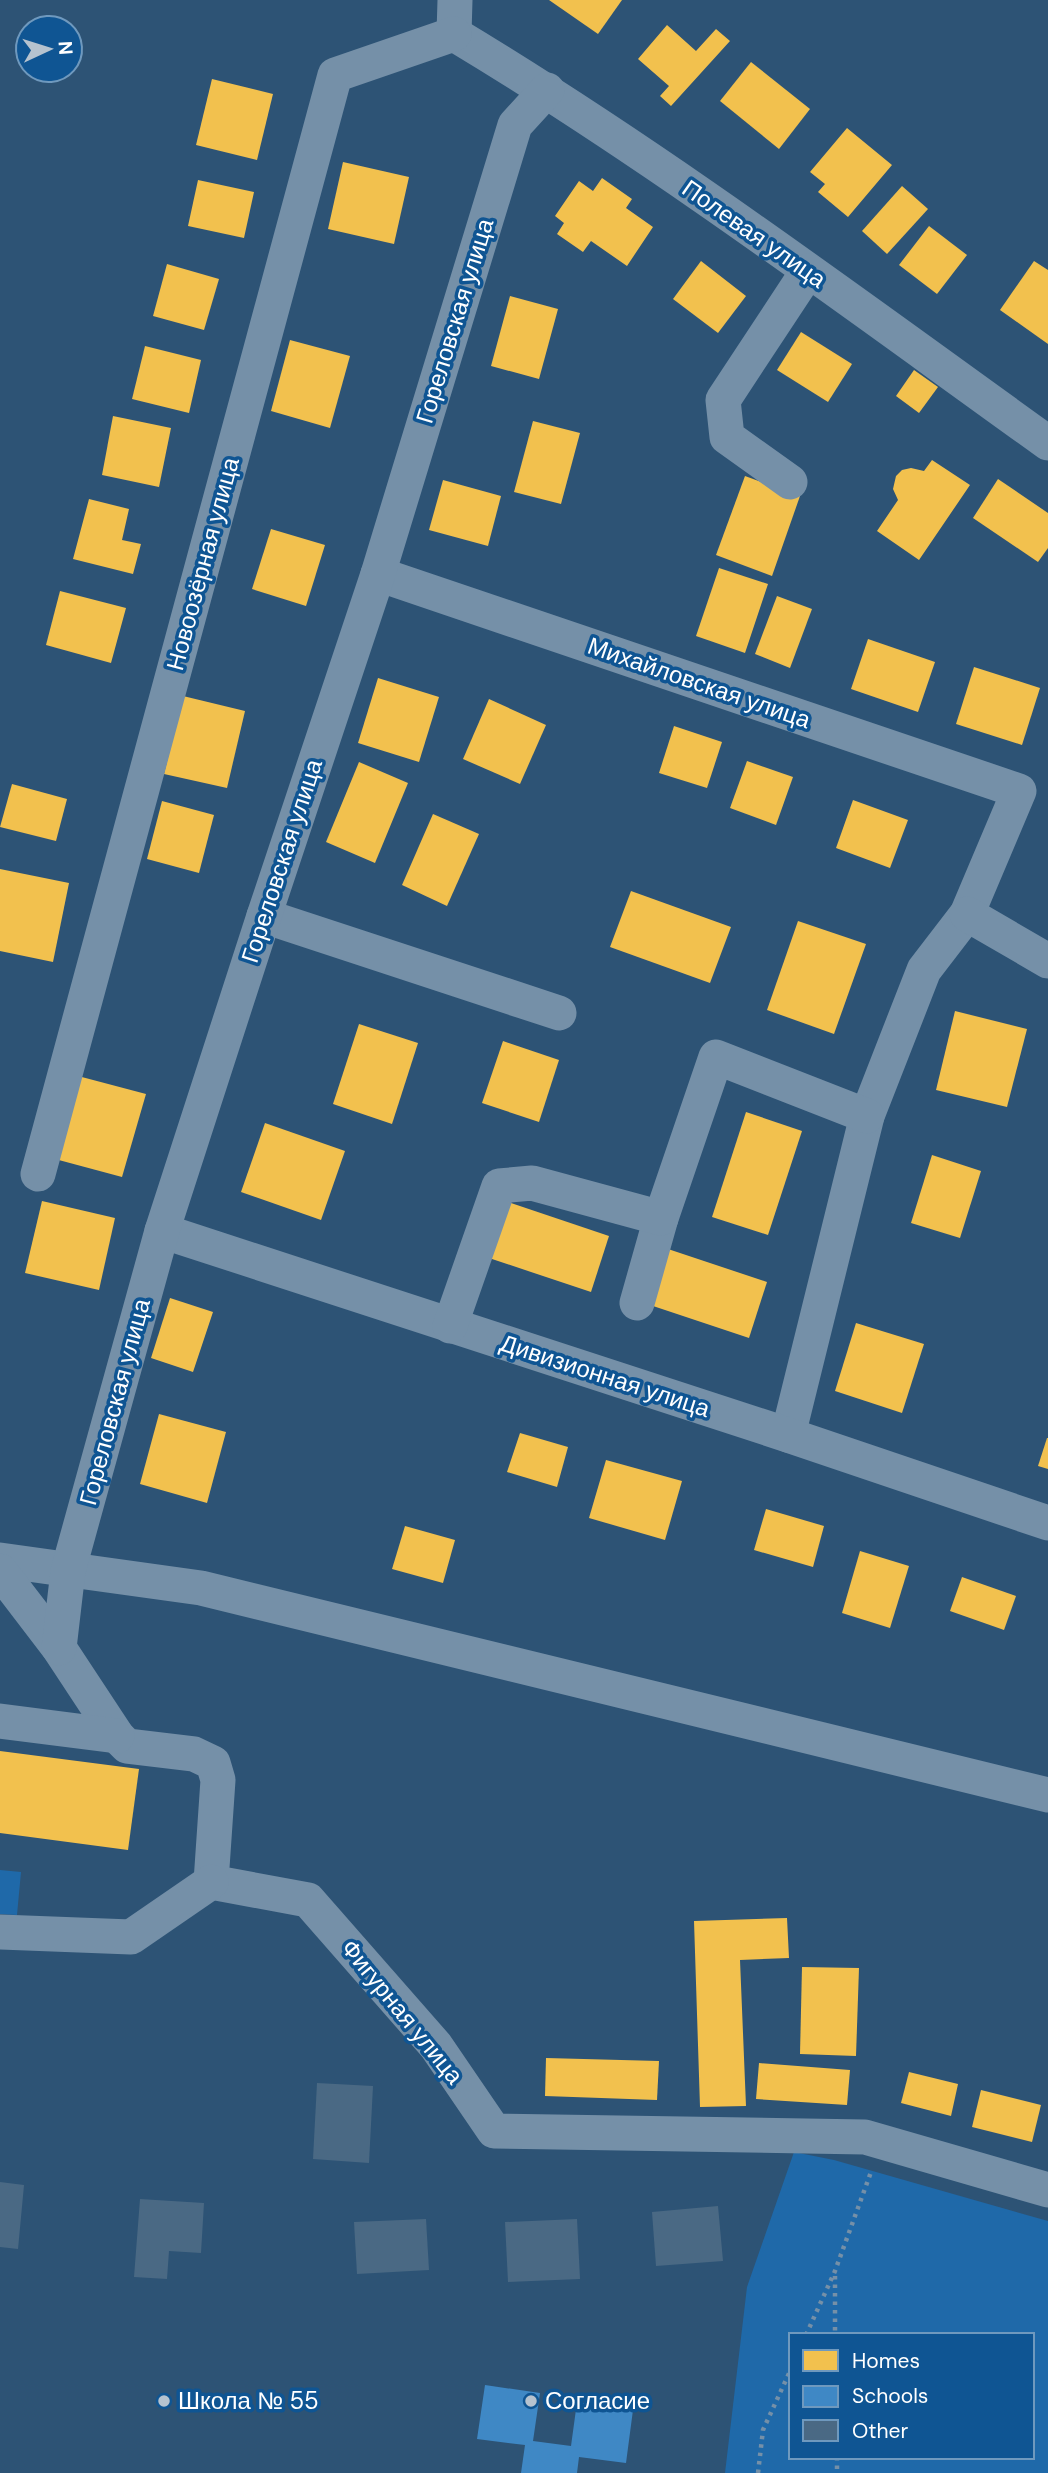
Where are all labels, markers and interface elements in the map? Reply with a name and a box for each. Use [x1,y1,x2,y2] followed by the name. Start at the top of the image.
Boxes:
[14,14,84,84] north arrow
[53,40,78,56] text: N
[676,173,833,295] street label: Полевая улица
[409,214,501,427] street label: Гореловская улица
[159,453,246,674] street label: Новоозёрная улица
[584,630,815,735] street label: Михайловская улица
[234,754,329,967] street label: Гореловская улица
[72,1295,157,1509] street label: Гореловская улица
[496,1327,715,1424] street label: Дивизионная улица
[335,1933,471,2091] street label: Фигурная улица
[789,2333,1034,2459] legend
[852,2347,920,2375] text: Homes
[852,2382,928,2410] text: Schools
[178,2385,319,2416] place label: Школа № 55
[545,2385,650,2416] place label: Согласие
[156,2393,172,2409] marker: Школа № 55
[523,2393,539,2409] marker: Согласие
[852,2417,908,2445] text: Other

